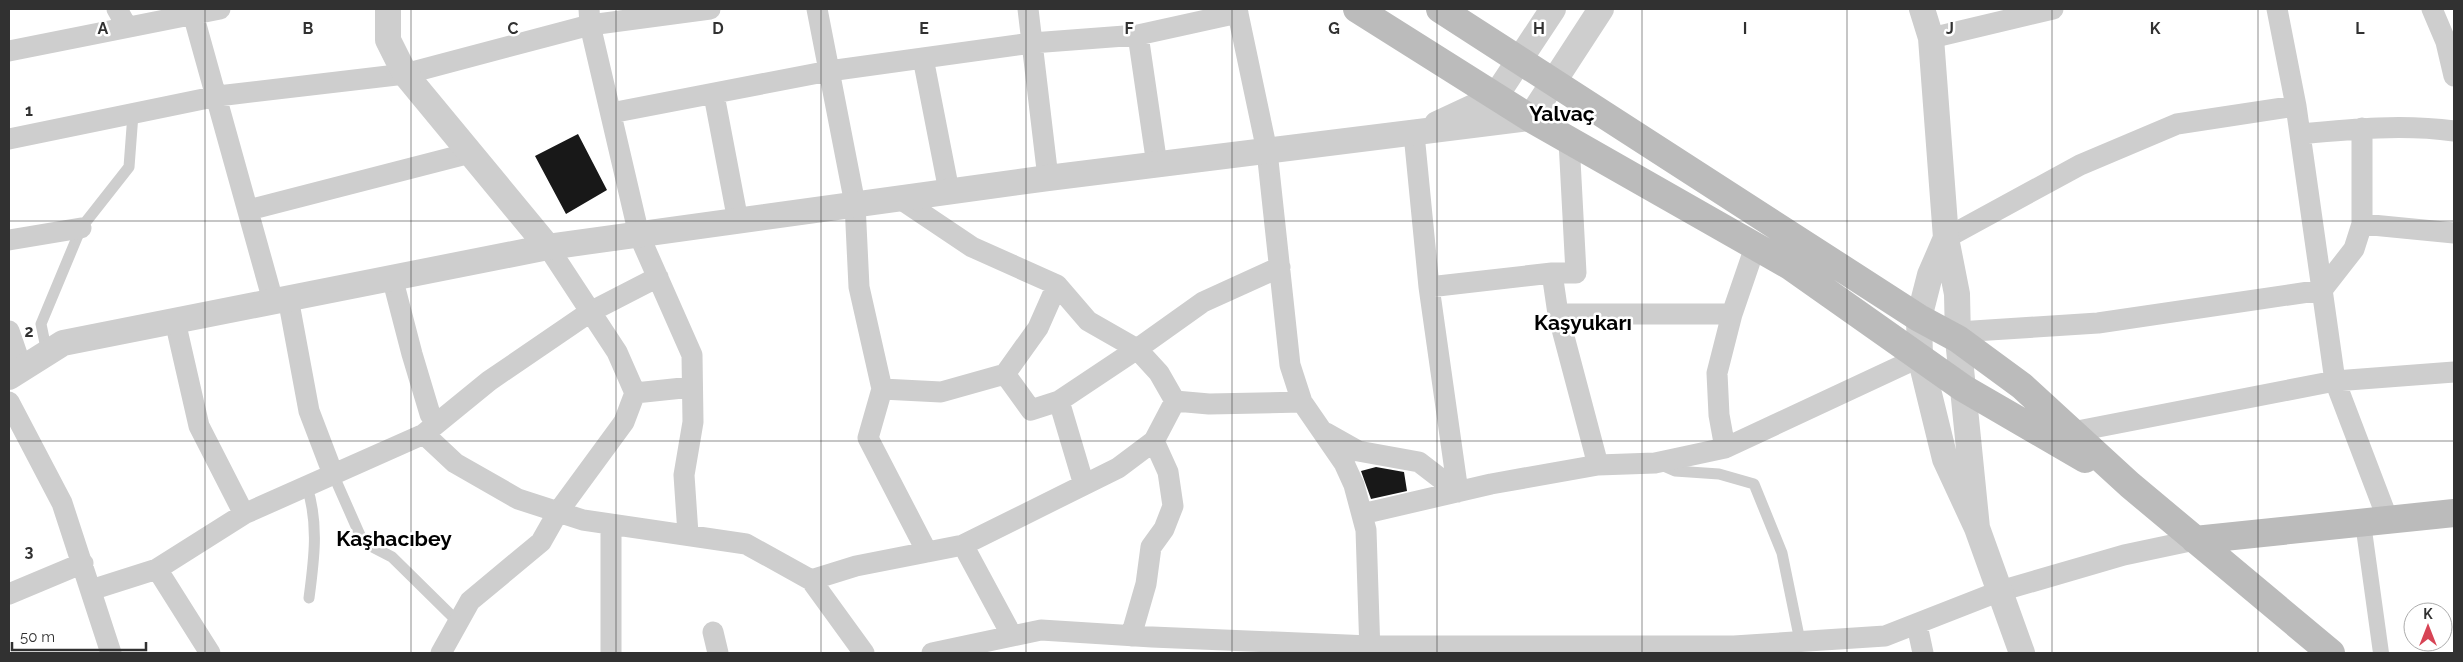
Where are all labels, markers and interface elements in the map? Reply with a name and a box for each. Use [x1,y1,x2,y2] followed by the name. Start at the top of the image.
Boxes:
[98,19,109,38] text: A
[303,19,314,38] text: B
[508,19,519,38] text: C
[712,19,724,38] text: D
[919,19,929,38] text: E
[1124,19,1134,38] text: F
[1328,19,1340,38] text: G
[1533,19,1545,38] text: H
[1743,19,1747,38] text: I
[1946,19,1954,38] text: J
[2150,19,2161,38] text: K
[2355,19,2365,38] text: L
[25,101,33,120] text: 1
[1529,101,1595,126] district label: Yalvaç
[1534,310,1632,335] district label: Kaşyukarı
[24,322,34,341] text: 2
[336,526,452,551] district label: Kaşhacıbey
[25,542,34,561] text: 3
[2403,602,2453,652] north arrow
[2423,606,2433,622] text: K
[12,620,146,652] scale bar
[20,628,55,646] text: 50 m

